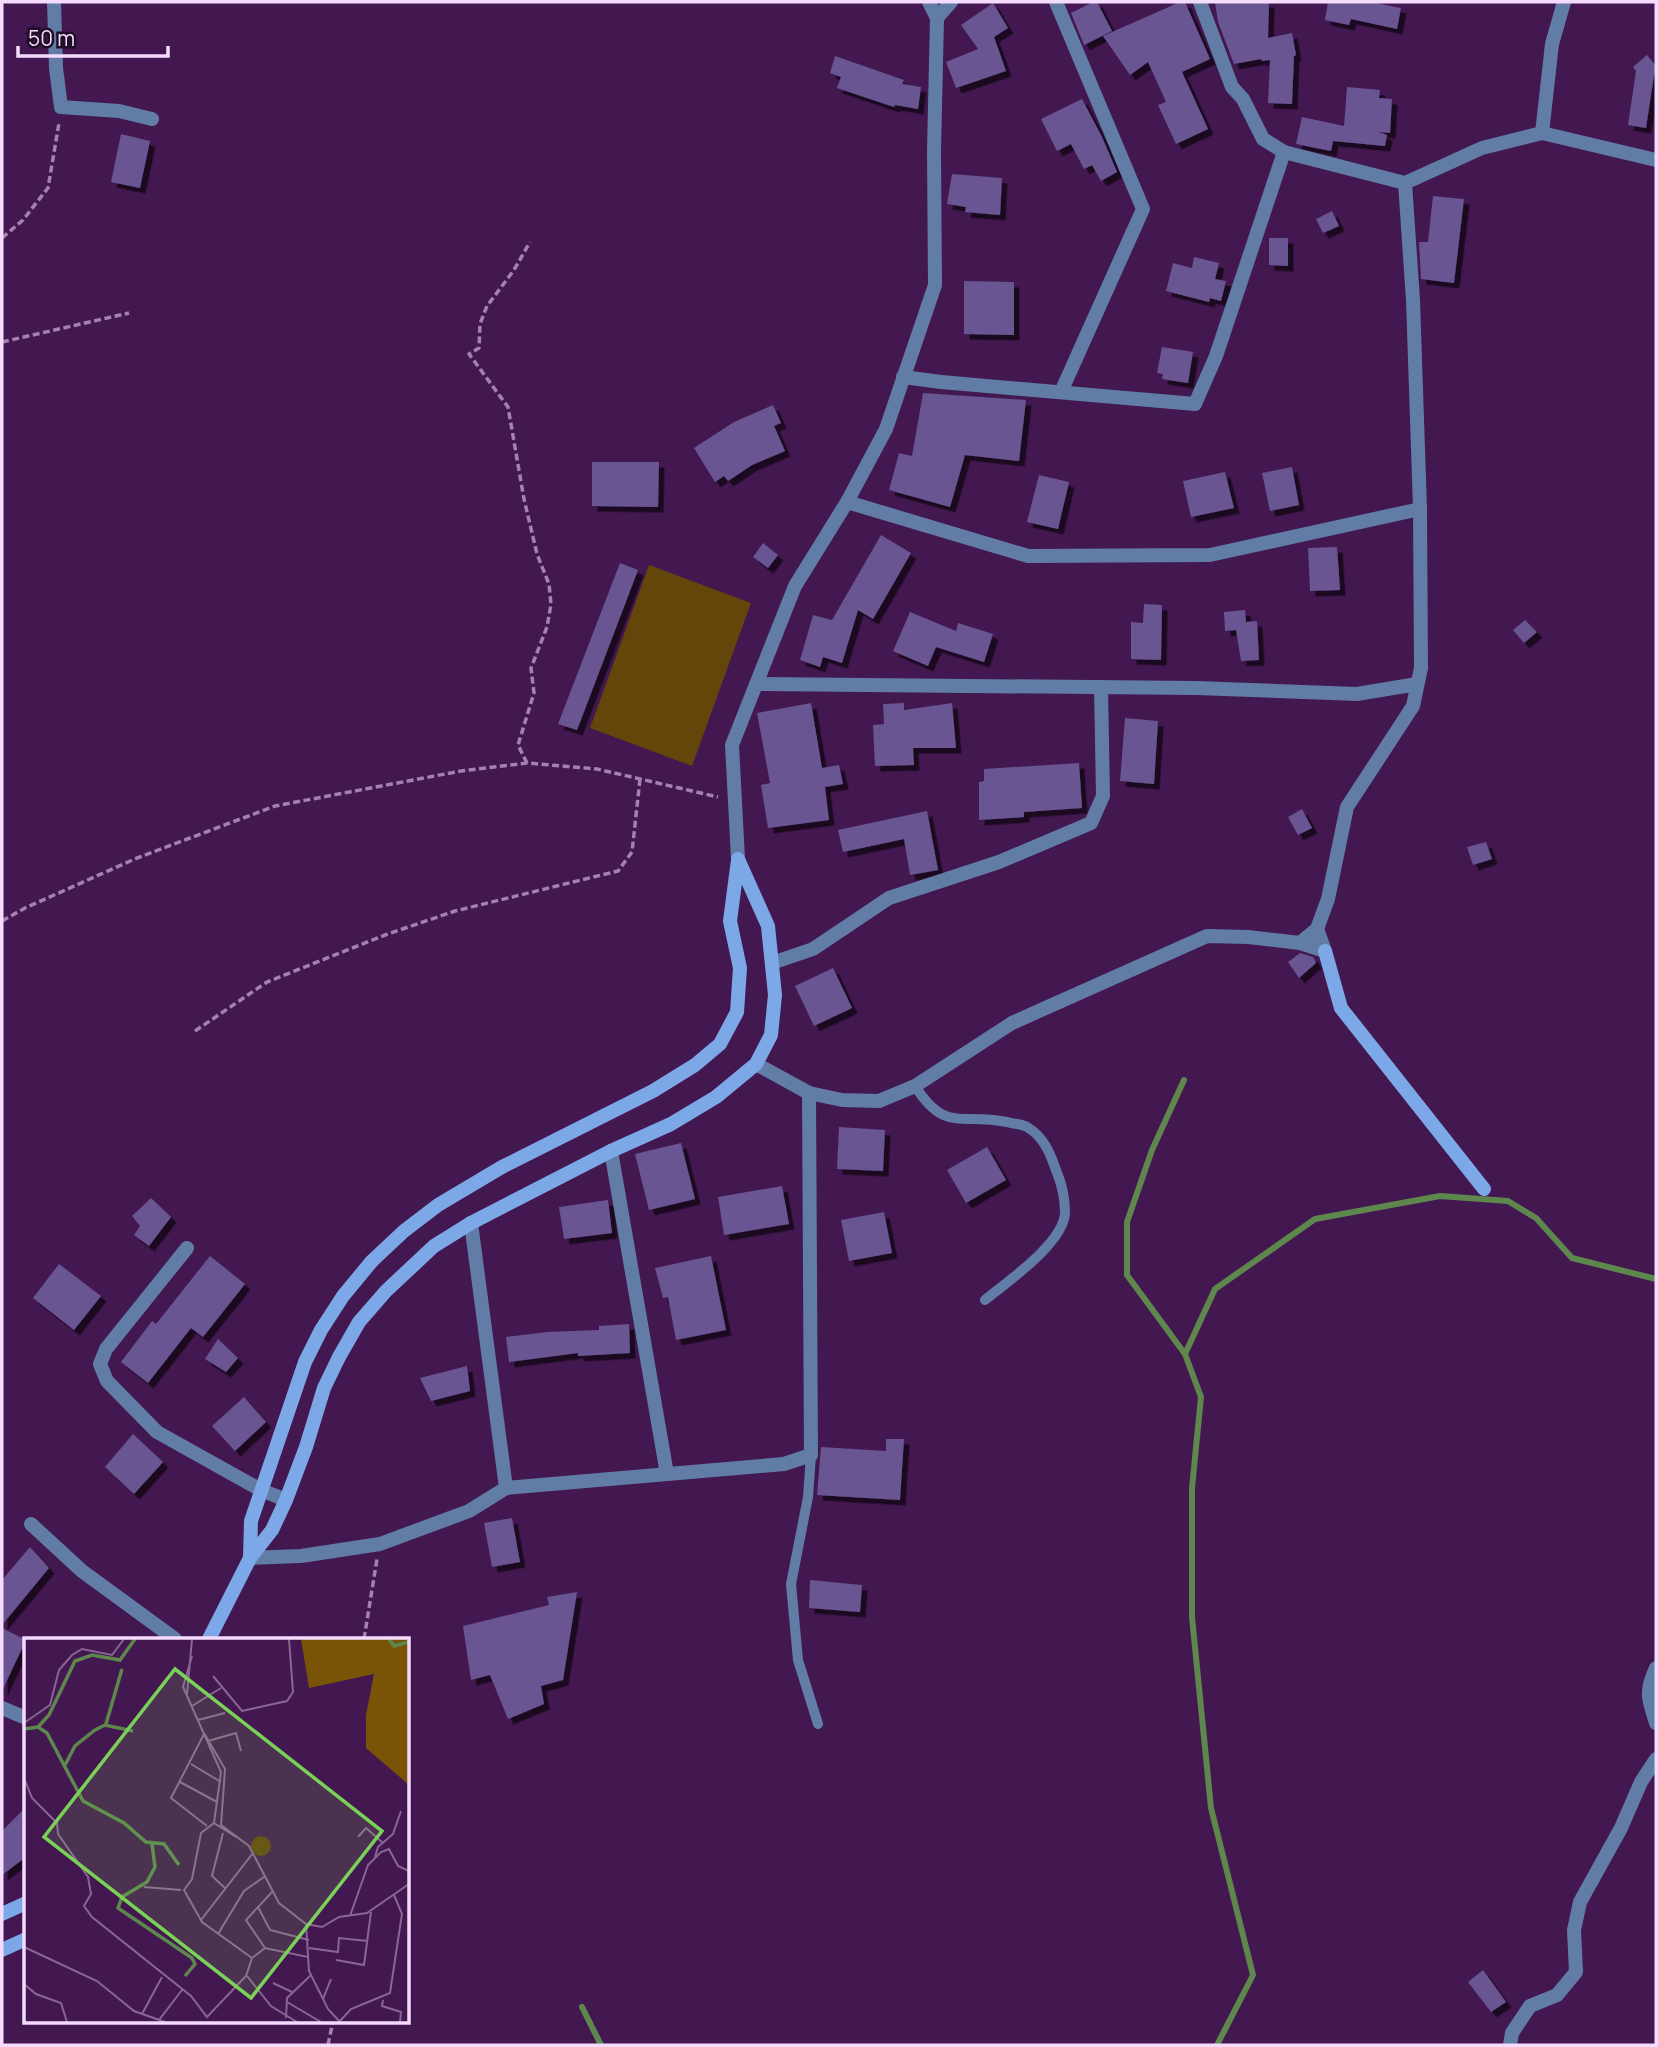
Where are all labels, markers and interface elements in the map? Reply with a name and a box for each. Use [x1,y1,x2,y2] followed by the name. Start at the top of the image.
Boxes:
[18,14,168,58] scale bar
[28,24,75,52] text: 50 m
[24,1638,410,2022] inset map

